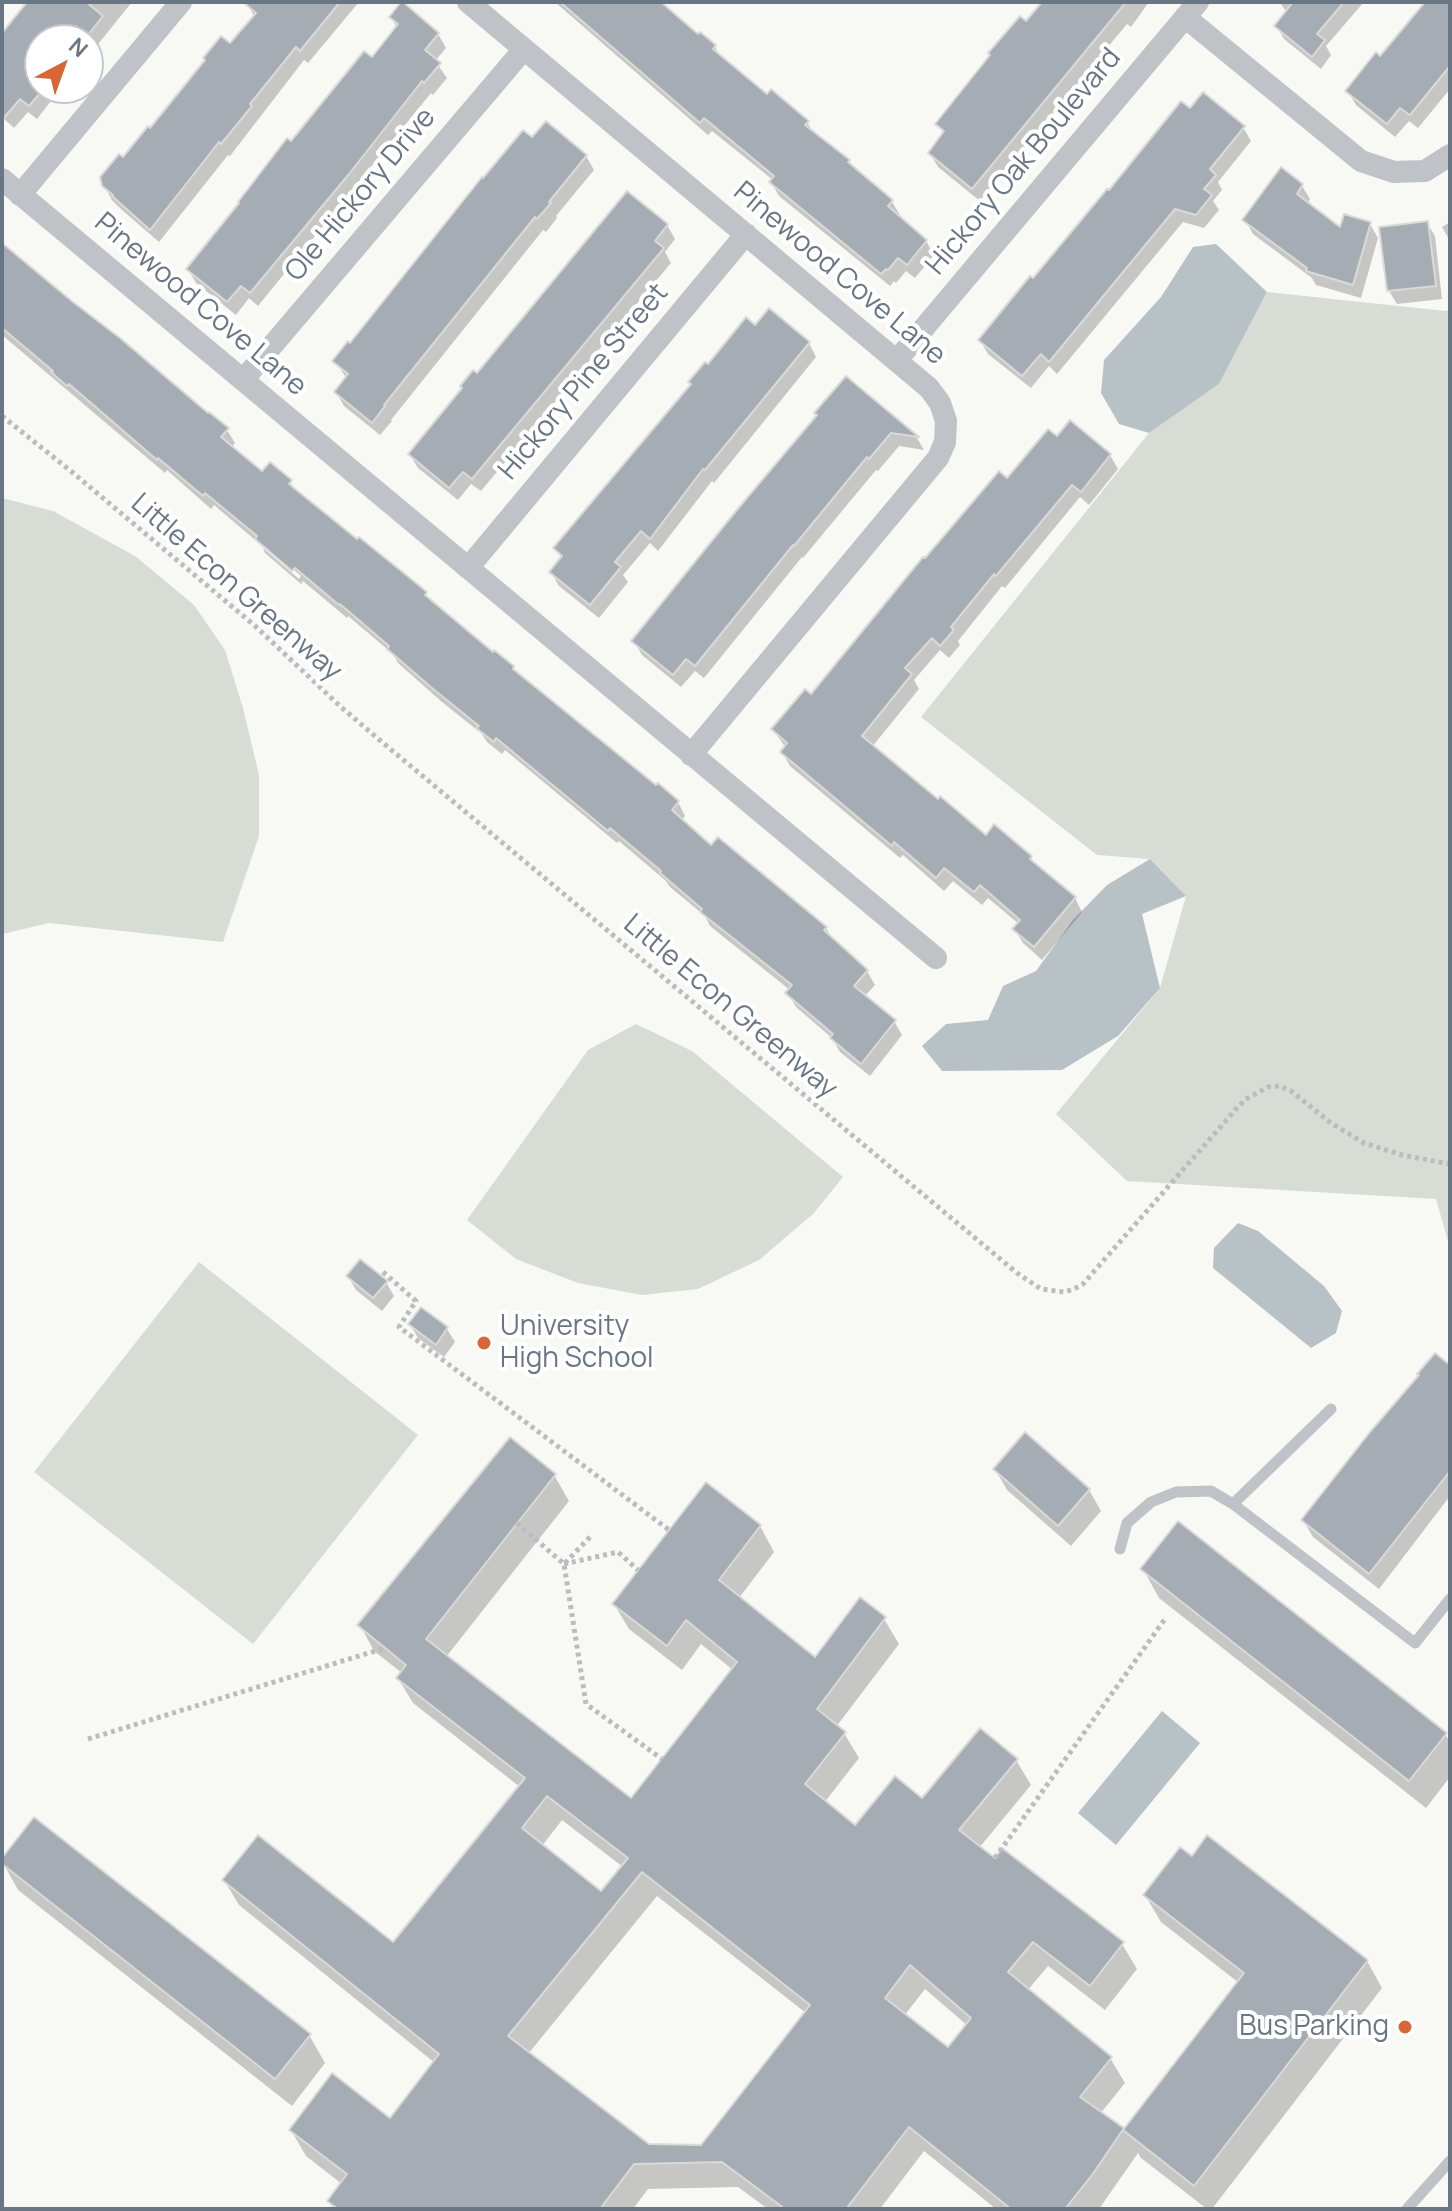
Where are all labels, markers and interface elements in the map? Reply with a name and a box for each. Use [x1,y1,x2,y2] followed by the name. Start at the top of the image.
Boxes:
[24,24,104,104] north arrow
[63,31,94,64] text: N
[920,42,1128,282] street label: Hickory Oak Boulevard
[279,102,443,288] street label: Ole Hickory Drive
[726,175,952,373] street label: Pinewood Cove Lane
[87,206,313,404] street label: Pinewood Cove Lane
[492,277,676,487] street label: Hickory Pine Street
[124,487,348,689] street label: Little Econ Greenway
[616,908,844,1106] street label: Little Econ Greenway
[500,1310,654,1376] place label: University High School
[475,1334,493,1352] marker: University High School
[1239,2010,1389,2044] place label: Bus Parking
[1396,2018,1414,2036] marker: Bus Parking

